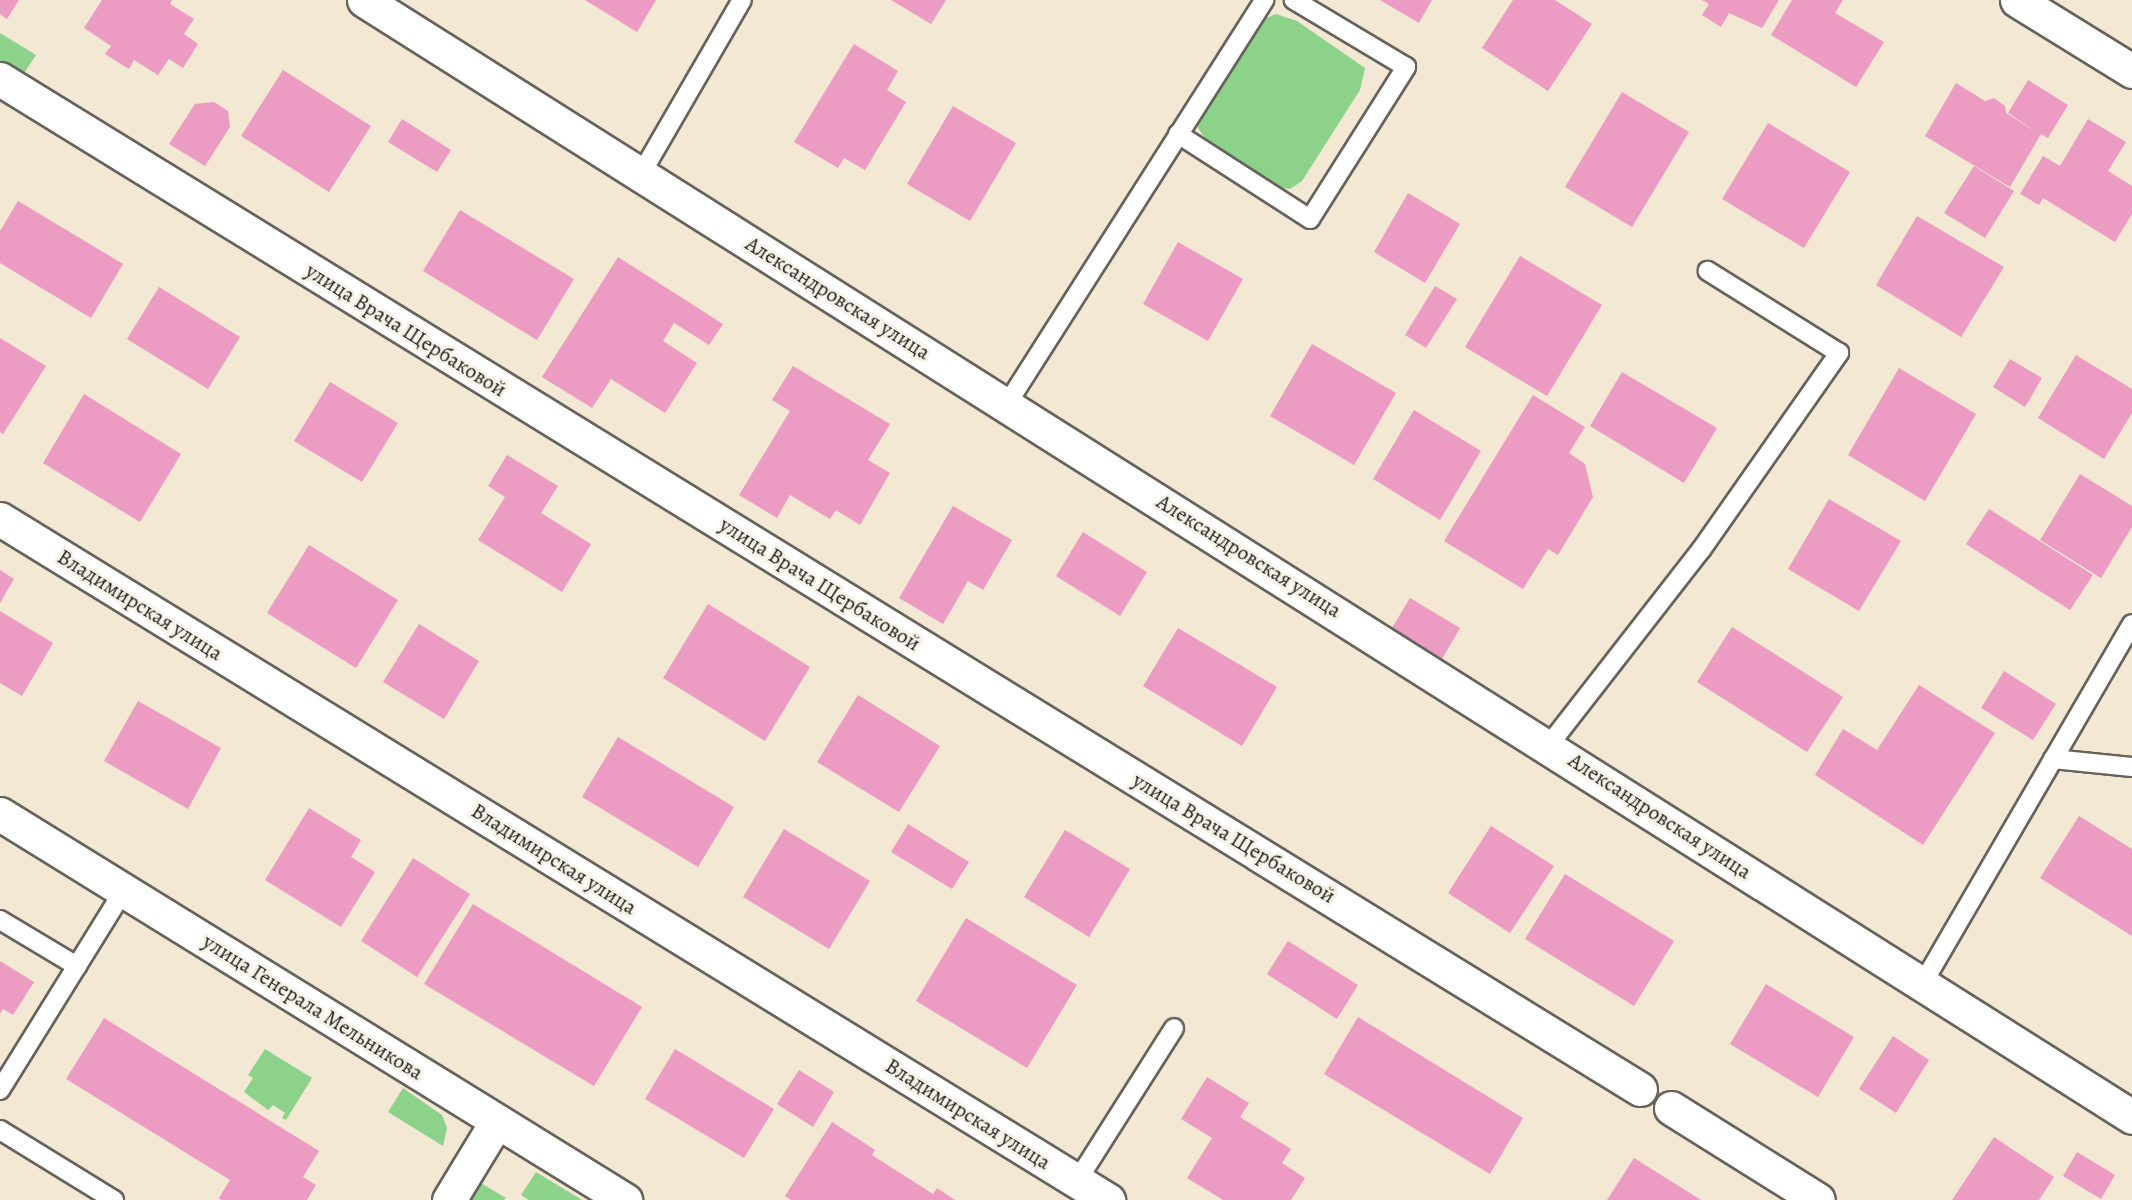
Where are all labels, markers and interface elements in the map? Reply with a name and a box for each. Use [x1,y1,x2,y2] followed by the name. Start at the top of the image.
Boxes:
[741,231,935,365] street label: Александровская улица
[301,258,511,402] street label: улица Врача Щербаковой
[1152,489,1346,623] street label: Александровская улица
[715,512,925,656] street label: улица Врача Щербаковой
[53,544,227,666] street label: Владимирская улица
[1564,748,1756,884] street label: Александровская улица
[1128,768,1340,908] street label: улица Врача Щербаковой
[467,798,641,920] street label: Владимирская улица
[198,929,428,1085] street label: улица Генерала Мельникова
[881,1053,1055,1175] street label: Владимирская улица

